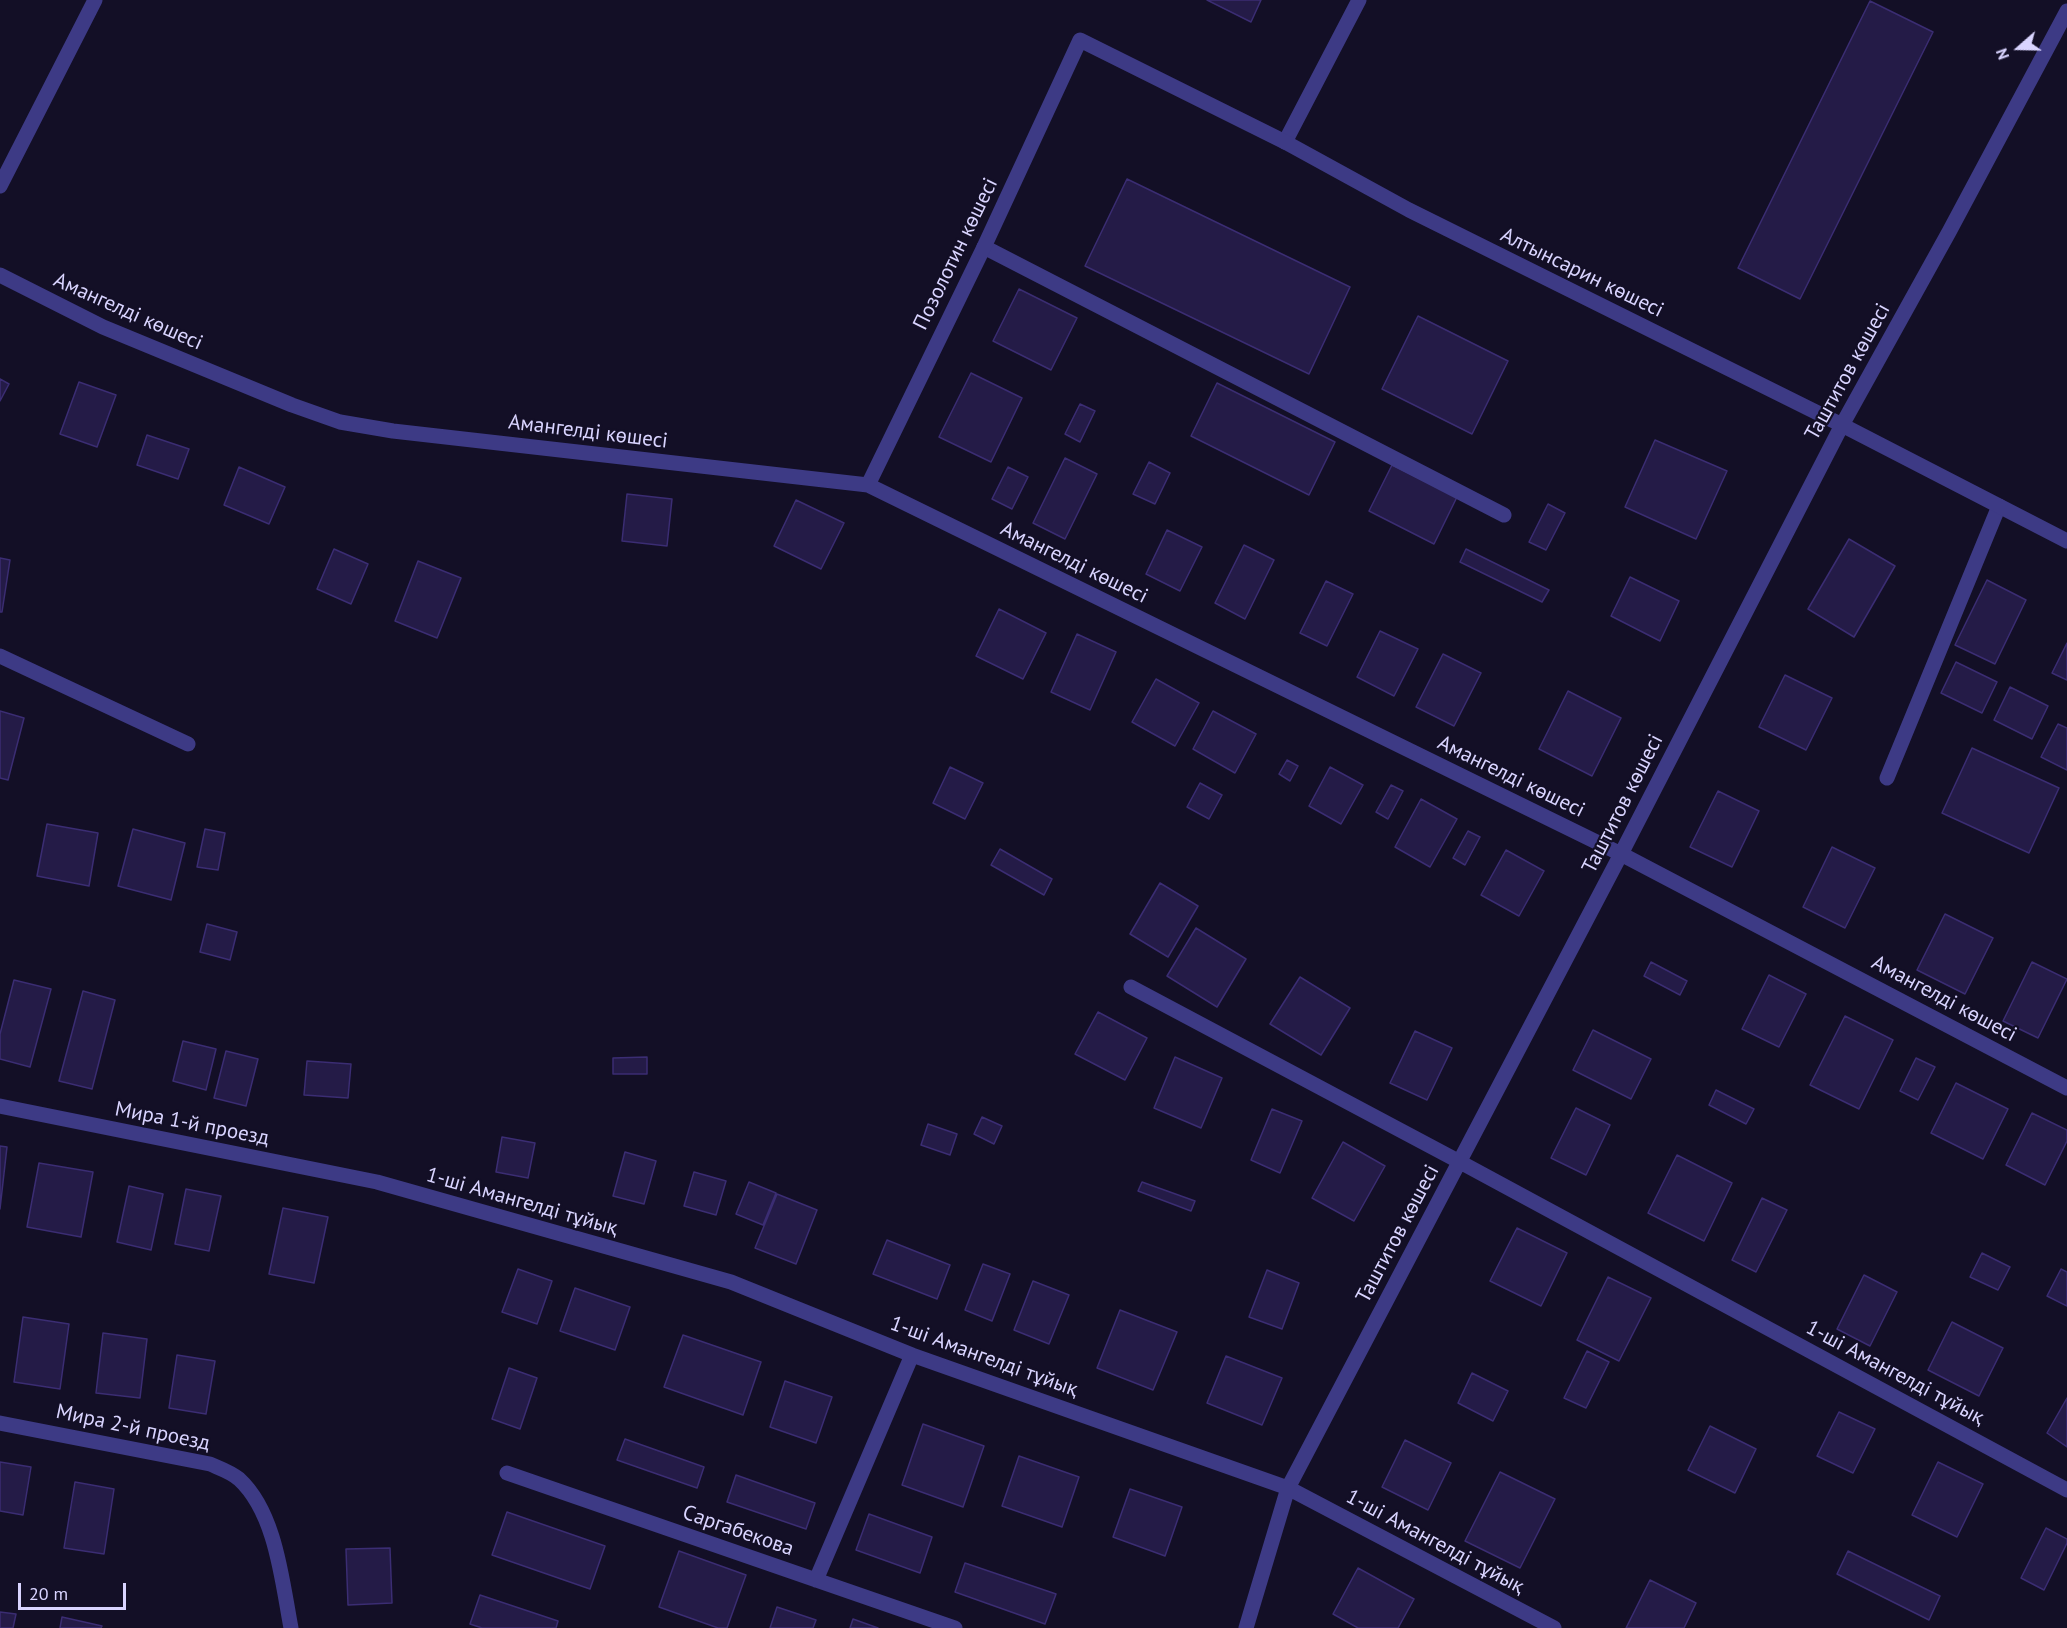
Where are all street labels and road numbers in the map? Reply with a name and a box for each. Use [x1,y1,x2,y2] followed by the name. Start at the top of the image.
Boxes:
[908,174,1004,334] street label: Позолотин көшесі
[1496,223,1668,323] street label: Алтынсарин көшесі
[50,268,206,356] street label: Амангелді көшесі
[1800,299,1896,445] street label: Таштитов көшесі
[507,410,669,454] street label: Амангелді көшесі
[996,517,1152,609] street label: Амангелді көшесі
[1577,730,1669,878] street label: Таштитов көшесі
[1433,731,1589,823] street label: Амангелді көшесі
[1867,950,2021,1048] street label: Амангелді көшесі
[113,1097,271,1151] street label: Мира 1-й проезд
[1351,1161,1445,1307] street label: Таштитов көшесі
[423,1163,621,1241] street label: 1-ші Амангелді тұйық
[886,1311,1082,1403] street label: 1-ші Амангелді тұйық
[1801,1315,1989,1431] street label: 1-ші Амангелді тұйық
[54,1399,212,1457] street label: Мира 2-й проезд
[1341,1484,1529,1600] street label: 1-ші Амангелді тұйық
[679,1500,797,1562] street label: Саргабекова

